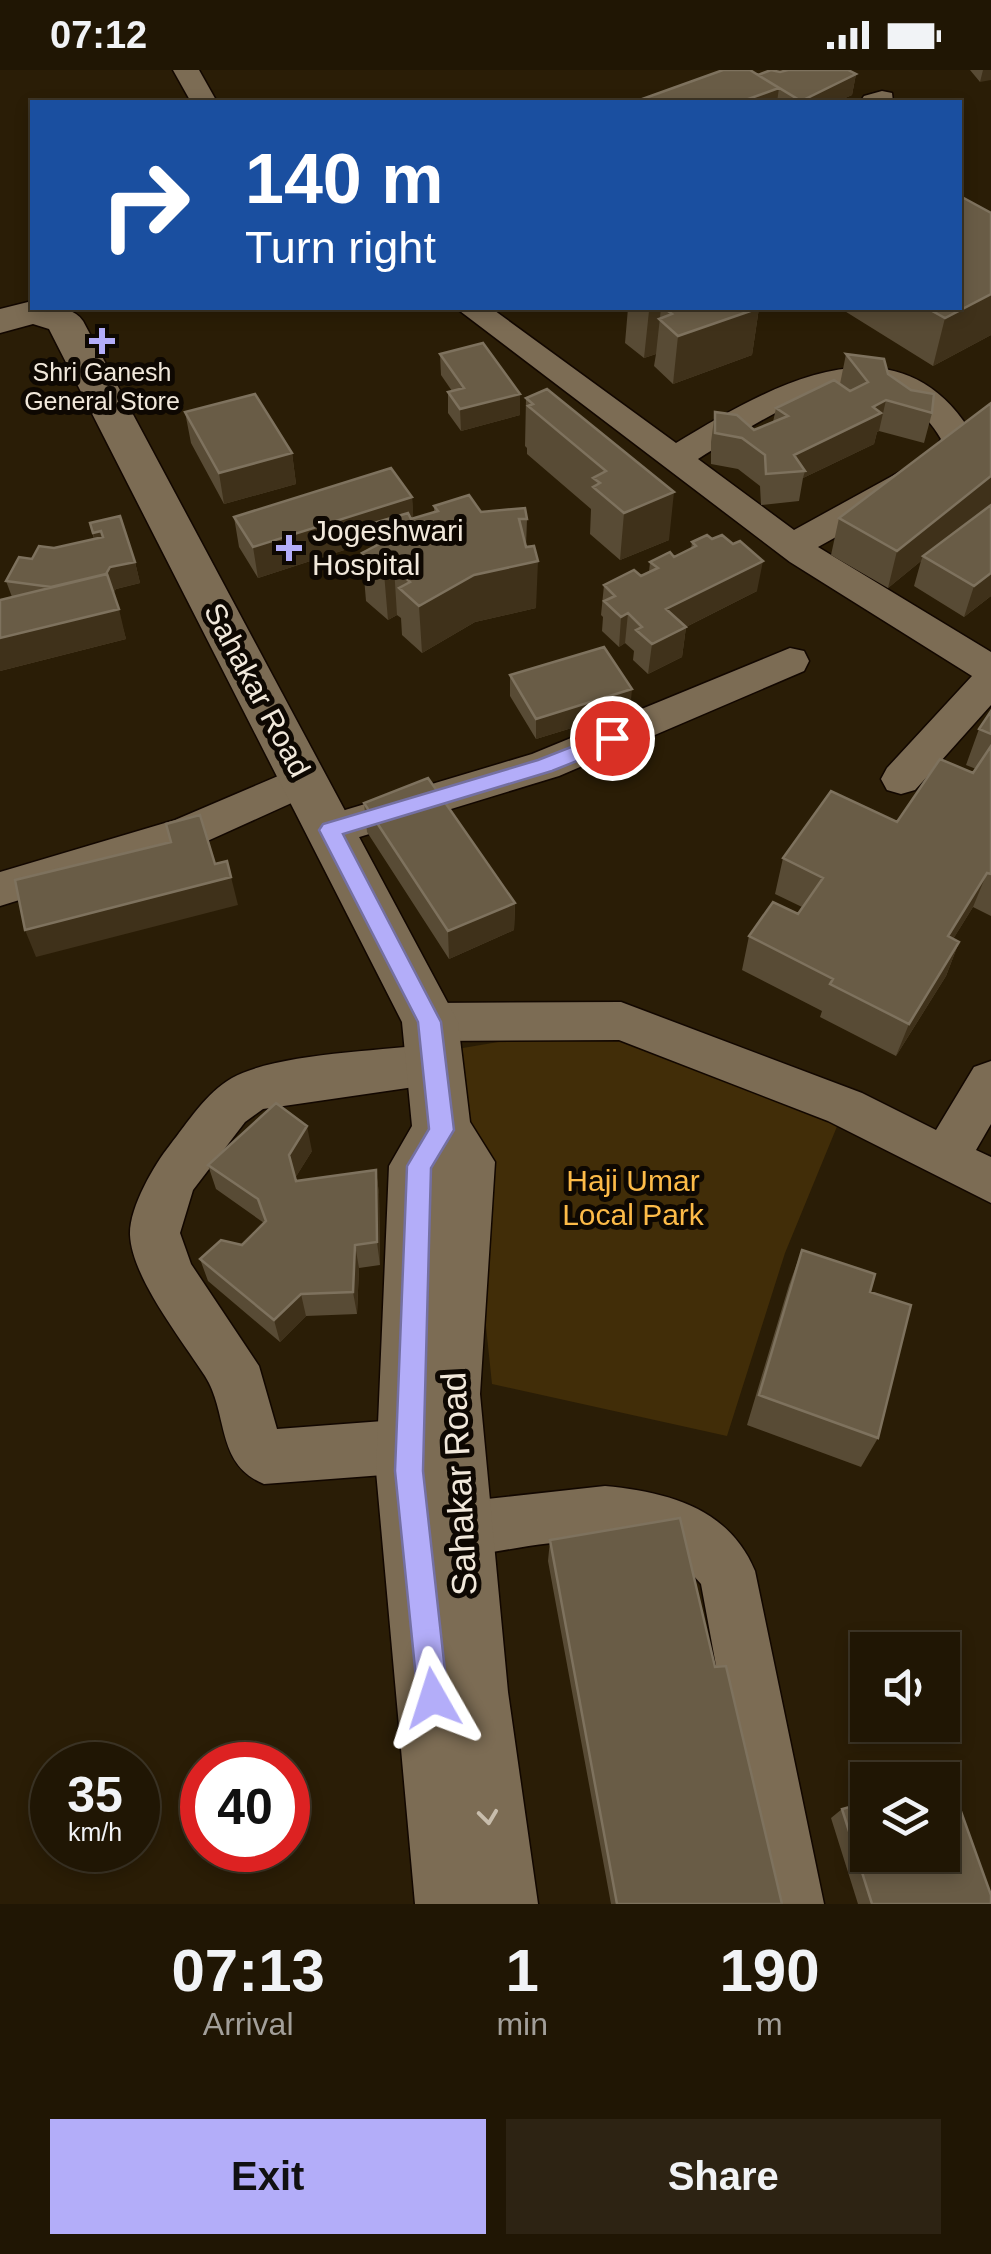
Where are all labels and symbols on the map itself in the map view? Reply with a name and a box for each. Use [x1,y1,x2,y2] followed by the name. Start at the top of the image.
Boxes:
[91,330,113,352] marker: Shri Ganesh General Store
[24,358,180,415] place label: Shri Ganesh General Store
[312,514,464,581] place label: Jogeshwari Hospital
[276,535,302,561] marker: Jogeshwari Hospital
[198,597,317,782] street label: Sahakar Road
[570,696,655,781] pin
[562,1164,705,1231] park label: Haji Umar Local Park
[433,1371,484,1597] street label: Sahakar Road
[381,1646,485,1750] position arrow
[180,1742,310,1872] speed limit sign: 40
[477,1809,498,1825] one-way arrow

